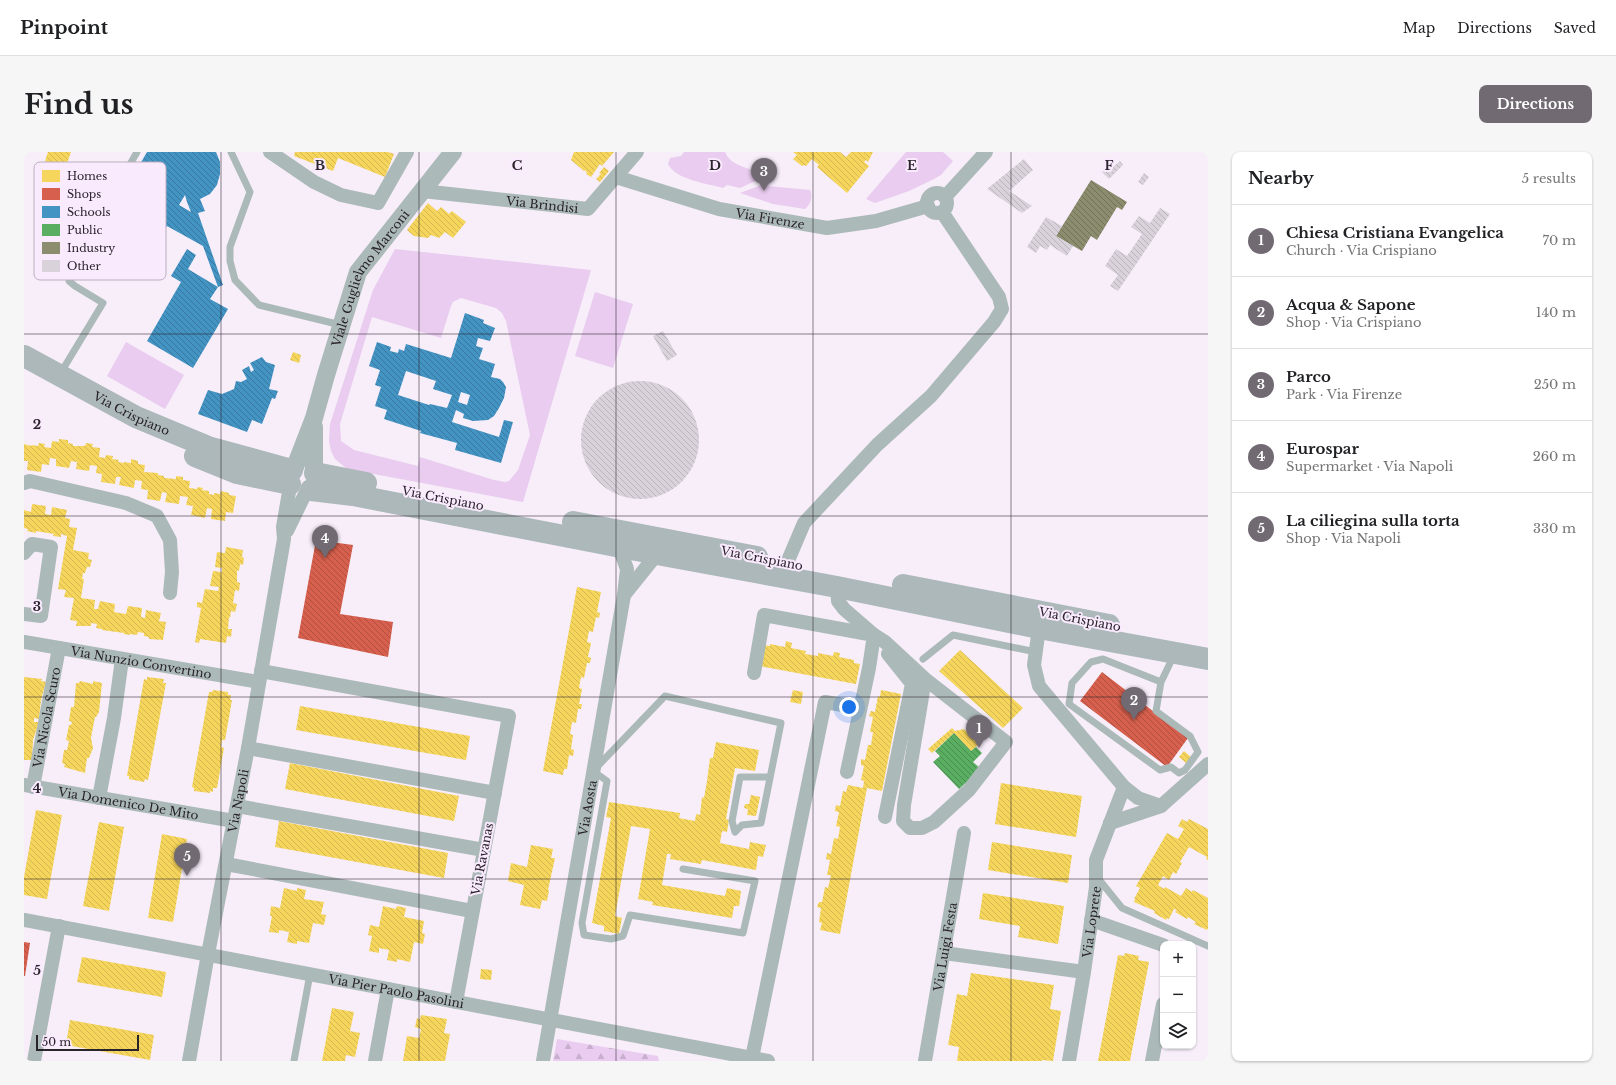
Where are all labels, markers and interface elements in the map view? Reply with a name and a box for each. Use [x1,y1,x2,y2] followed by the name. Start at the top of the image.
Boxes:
[20,16,108,39] text: Pinpoint
[1403,19,1435,37] text: Map
[1457,19,1532,37] text: Directions
[1554,19,1596,37] text: Saved
[1479,85,1592,123] button: Directions
[24,87,134,122] text: Find us
[315,157,325,174] text: B
[512,157,523,174] text: C
[709,157,721,174] text: D
[907,157,917,174] text: E
[1105,157,1114,174] text: F
[751,158,777,191] pin: 3
[34,162,166,280] legend
[1248,168,1314,189] text: Nearby
[67,169,107,183] text: Homes
[1522,170,1576,187] text: 5 results
[67,187,101,201] text: Shops
[504,193,579,215] street label: Via Brindisi
[734,204,806,231] street label: Via Firenze
[67,205,111,219] text: Schools
[328,207,412,349] street label: Viale Guglielmo Marconi
[67,223,102,237] text: Public
[1286,223,1504,242] text: Chiesa Cristiana Evangelica
[1258,232,1264,249] text: 1
[1543,232,1576,249] text: 70 m
[67,241,115,255] text: Industry
[1286,242,1437,259] text: Church · Via Crispiano
[67,259,101,273] text: Other
[1286,295,1416,314] text: Acqua & Sapone
[1257,304,1265,321] text: 2
[1536,304,1576,321] text: 140 m
[1286,314,1421,331] text: Shop · Via Crispiano
[1286,367,1331,386] text: Parco
[1257,376,1265,393] text: 3
[1534,376,1576,393] text: 250 m
[1286,386,1402,403] text: Park · Via Firenze
[90,387,172,438] street label: Via Crispiano
[33,416,41,433] text: 2
[1286,439,1359,458] text: Eurospar
[1257,448,1265,465] text: 4
[1533,448,1576,465] text: 260 m
[1286,458,1453,475] text: Supermarket · Via Napoli
[400,483,485,513] street label: Via Crispiano
[1286,511,1460,530] text: La ciliegina sulla torta
[1257,520,1265,537] text: 5
[1533,520,1576,537] text: 330 m
[312,525,338,558] pin: 4
[1286,530,1401,547] text: Shop · Via Napoli
[719,543,804,573] street label: Via Crispiano
[33,598,41,615] text: 3
[1037,604,1122,634] street label: Via Crispiano
[69,642,213,681] street label: Via Nunzio Convertino
[29,666,63,770] street label: Via Nicola Scuro
[1121,687,1147,720] pin: 2
[839,697,859,717] your location
[966,715,992,748] pin: 1
[224,767,251,835] street label: Via Napoli
[575,778,599,838] street label: Via Aosta
[33,780,42,797] text: 4
[56,783,200,822] street label: Via Domenico De Mito
[467,822,496,897] street label: Via Ravanas
[174,843,200,876] pin: 5
[1078,885,1104,959] street label: Via Loprete
[929,901,960,993] street label: Via Luigi Festa
[1160,941,1196,1049] map controls
[1160,941,1196,977] button: +
[33,962,41,979] text: 5
[326,970,465,1011] street label: Via Pier Paolo Pasolini
[1160,977,1196,1013] button: −
[1160,1013,1196,1049] button: layers
[36,1033,139,1052] scale bar
[42,1035,71,1049] text: 50 m

